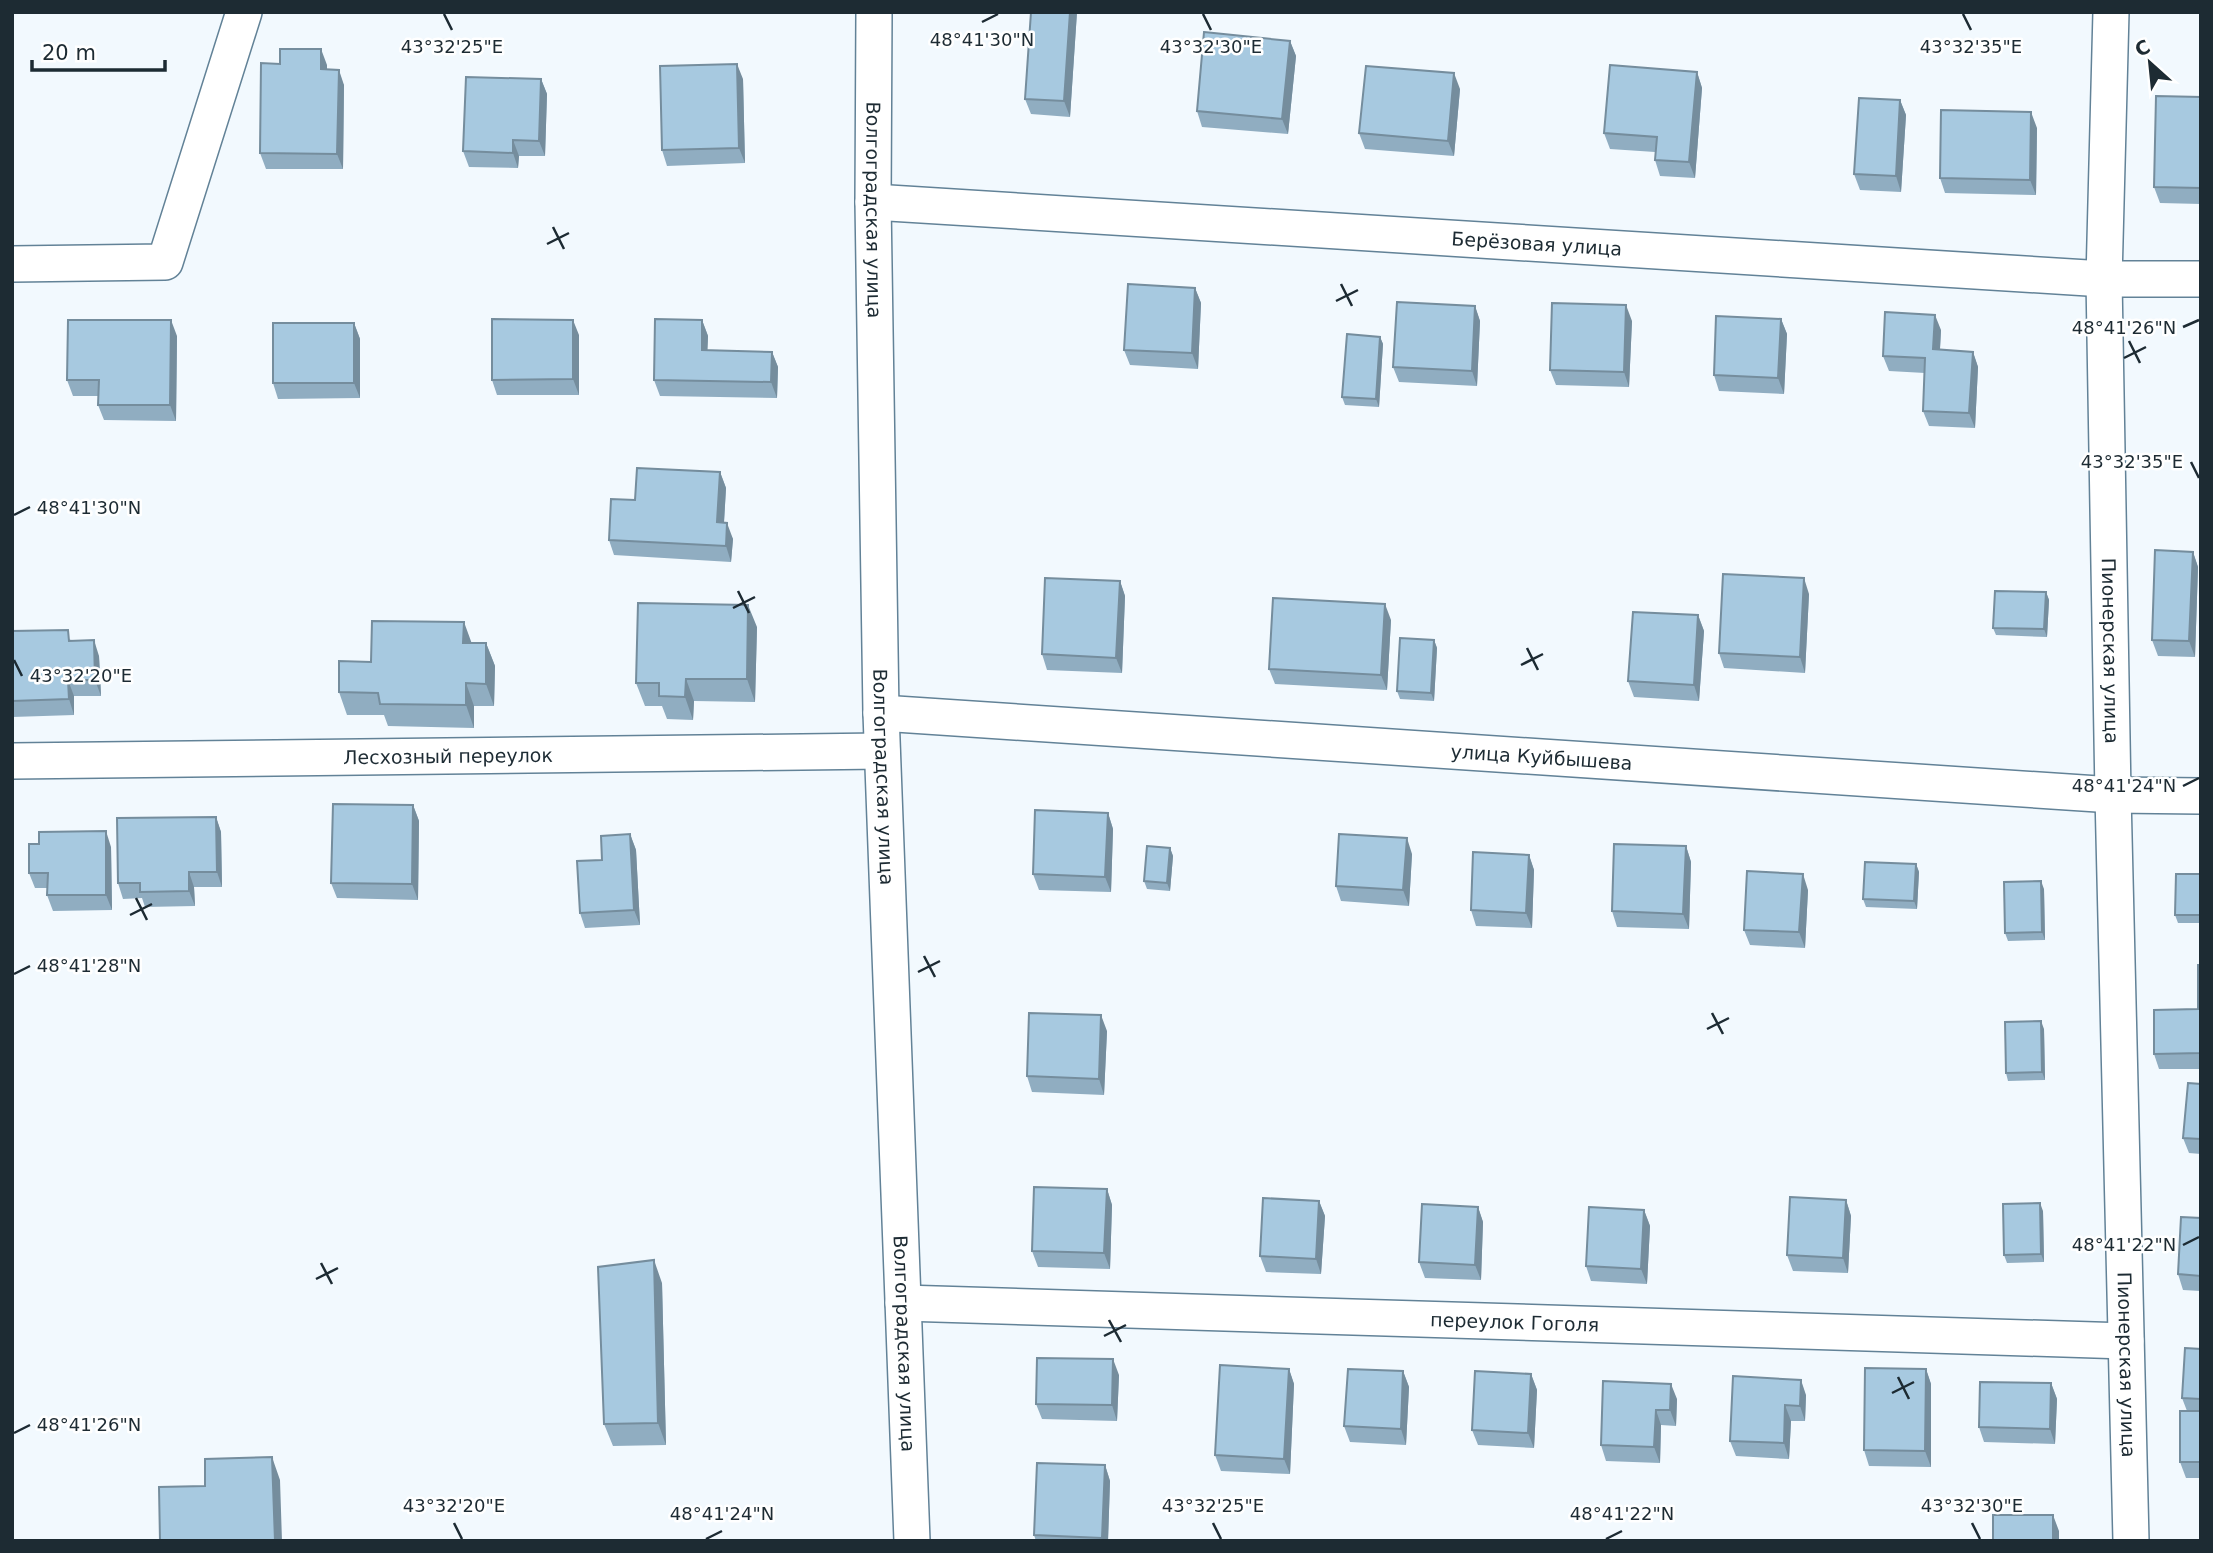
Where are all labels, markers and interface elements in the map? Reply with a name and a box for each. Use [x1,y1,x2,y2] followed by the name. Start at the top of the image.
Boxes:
[32,28,164,72] scale bar
[2115,28,2185,98] north arrow
[930,29,1034,50] text: 48°41'30"N
[2131,35,2153,61] text: С
[401,36,503,57] text: 43°32'25"E
[1160,36,1262,57] text: 43°32'30"E
[1920,36,2022,57] text: 43°32'35"E
[42,41,96,65] text: 20 m
[862,102,886,319] street label: Волгоградская улица
[1451,227,1623,260] street label: Берёзовая улица
[2072,317,2176,338] text: 48°41'26"N
[2081,451,2183,472] text: 43°32'35"E
[37,497,141,518] text: 48°41'30"N
[2098,558,2123,744] street label: Пионерская улица
[30,665,132,686] text: 43°32'20"E
[869,668,898,886] street label: Волгоградская улица
[1450,740,1633,774] street label: улица Куйбышева
[343,744,553,768] street label: Лесхозный переулок
[2072,775,2176,796] text: 48°41'24"N
[37,955,141,976] text: 48°41'28"N
[2072,1234,2176,1255] text: 48°41'22"N
[890,1235,920,1452] street label: Волгоградская улица
[2114,1271,2140,1458] street label: Пионерская улица
[1430,1308,1599,1336] street label: переулок Гоголя
[37,1414,141,1435] text: 48°41'26"N
[403,1495,505,1516] text: 43°32'20"E
[1162,1495,1264,1516] text: 43°32'25"E
[1921,1495,2023,1516] text: 43°32'30"E
[670,1503,774,1524] text: 48°41'24"N
[1570,1503,1674,1524] text: 48°41'22"N

